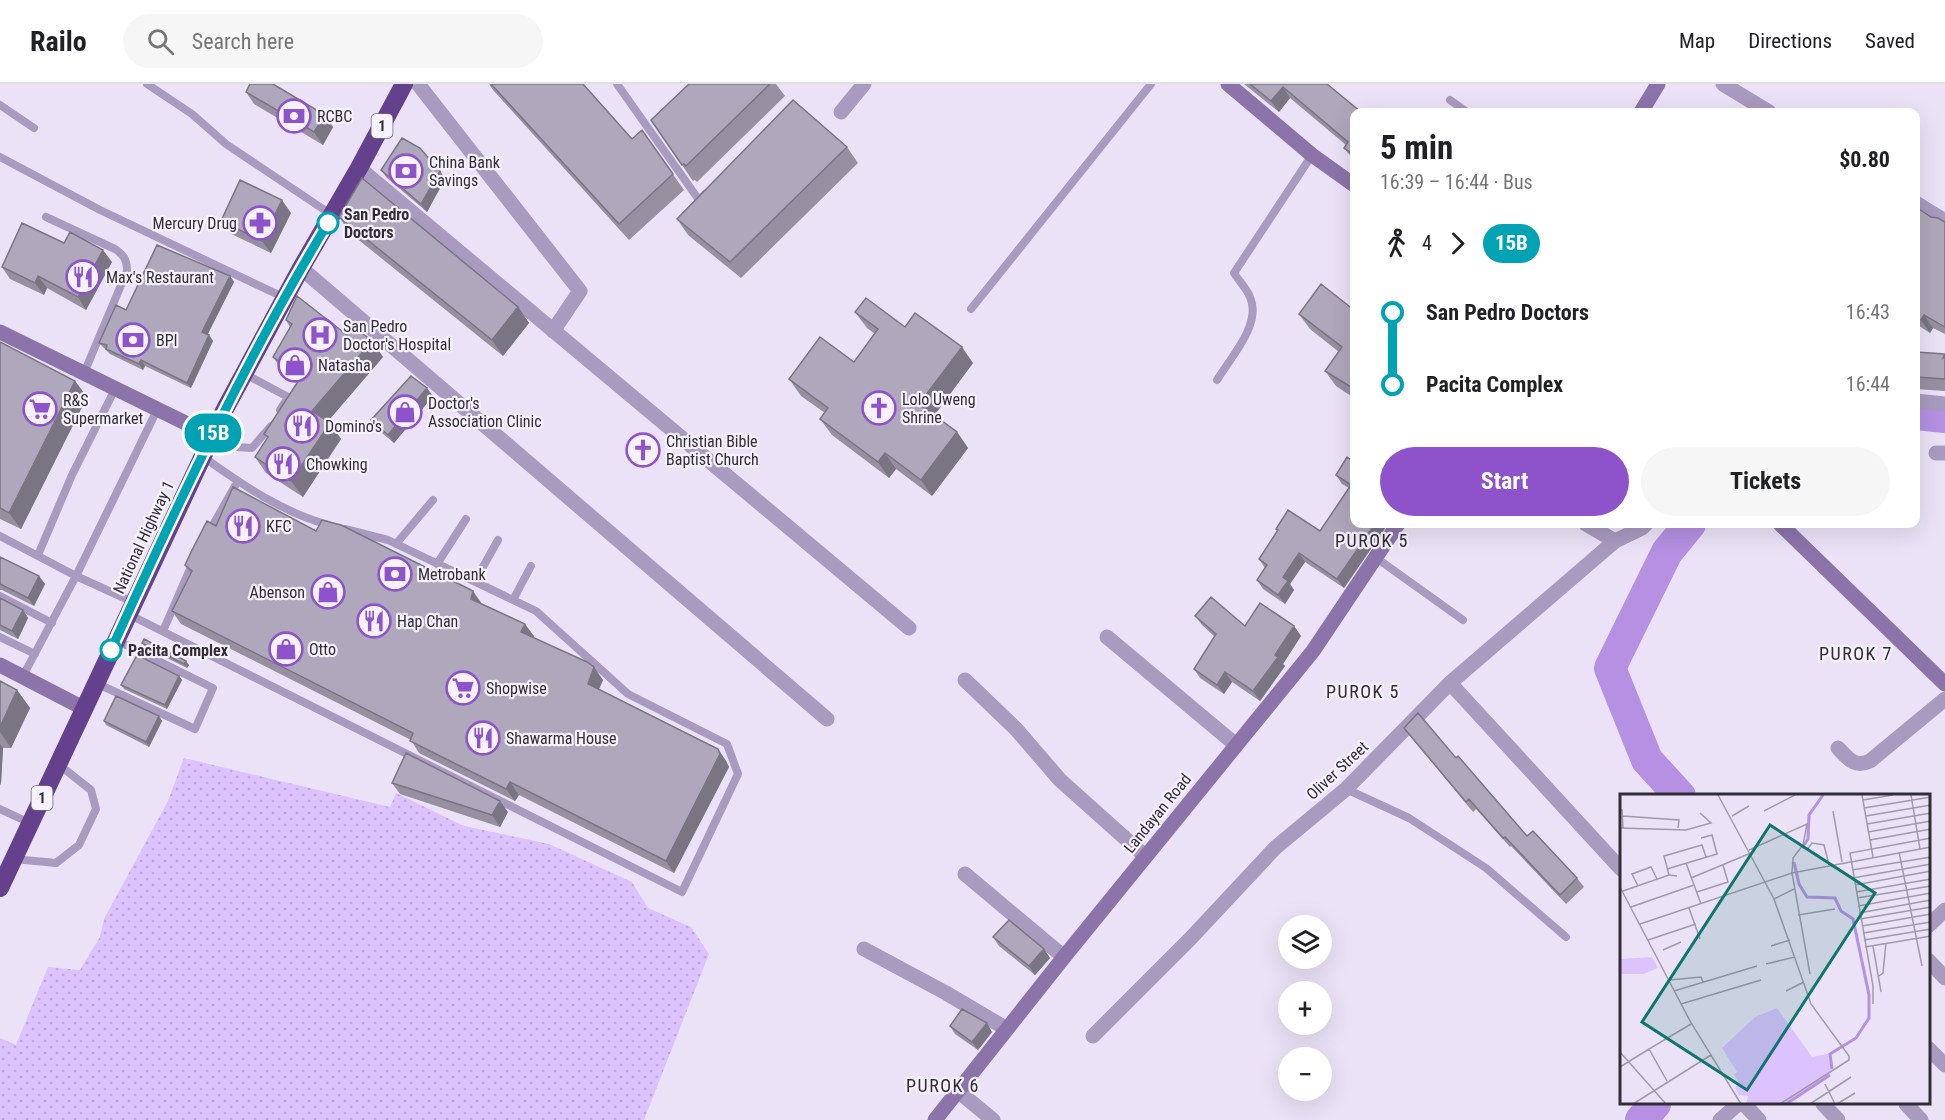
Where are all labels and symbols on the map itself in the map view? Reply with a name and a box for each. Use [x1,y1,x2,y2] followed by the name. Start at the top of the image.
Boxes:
[276,98,312,134] bank icon: RCBC
[317,107,352,126] place label: RCBC
[372,114,392,138] road number: 1
[388,153,424,189] bank icon: China Bank Savings
[429,153,501,190] place label: China Bank Savings
[242,205,278,241] pharmacy icon: Mercury Drug
[344,205,409,242] place label: San Pedro Doctors
[317,212,339,234] marker: San Pedro Doctors
[153,214,237,233] place label: Mercury Drug
[65,259,101,295] restaurant icon: Max's Restaurant
[106,268,214,287] place label: Max's Restaurant
[302,317,338,353] hospital icon: San Pedro Doctor's Hospital
[343,317,451,354] place label: San Pedro Doctor's Hospital
[115,322,151,358] bank icon: BPI
[156,331,178,350] place label: BPI
[277,347,313,383] shop icon: Natasha
[318,356,371,375] place label: Natasha
[861,390,897,426] church icon: Lolo Uweng Shrine
[902,390,976,427] place label: Lolo Uweng Shrine
[22,391,58,427] supermarket icon: R&S Supermarket
[63,391,143,428] place label: R&S Supermarket
[387,394,423,430] shop icon: Doctor's Association Clinic
[428,394,542,431] place label: Doctor's Association Clinic
[284,408,320,444] restaurant icon: Domino's
[178,414,248,452] line badge: 15B
[325,417,382,436] place label: Domino's
[625,432,661,468] church icon: Christian Bible Baptist Church
[666,432,759,469] place label: Christian Bible Baptist Church
[265,446,301,482] restaurant icon: Chowking
[306,455,368,474] place label: Chowking
[109,478,178,597] street label: National Highway 1
[225,508,261,544] restaurant icon: KFC
[266,517,292,536] place label: KFC
[1335,530,1409,551] district label: PUROK 5
[377,556,413,592] bank icon: Metrobank
[418,565,486,584] place label: Metrobank
[310,574,346,610] shop icon: Abenson
[250,583,305,602] place label: Abenson
[356,603,392,639] restaurant icon: Hap Chan
[397,612,458,631] place label: Hap Chan
[268,631,304,667] shop icon: Otto
[100,639,122,661] marker: Pacita Complex
[309,640,336,659] place label: Otto
[128,641,229,660] place label: Pacita Complex
[1819,643,1893,664] district label: PUROK 7
[445,670,481,706] supermarket icon: Shopwise
[486,679,547,698] place label: Shopwise
[1326,681,1400,702] district label: PUROK 5
[465,720,501,756] restaurant icon: Shawarma House
[506,729,617,748] place label: Shawarma House
[1303,737,1372,804] street label: Oliver Street
[1120,770,1195,857] street label: Landayan Road
[32,786,52,810] road number: 1
[1620,794,1930,1105] inset map
[906,1075,980,1096] district label: PUROK 6

